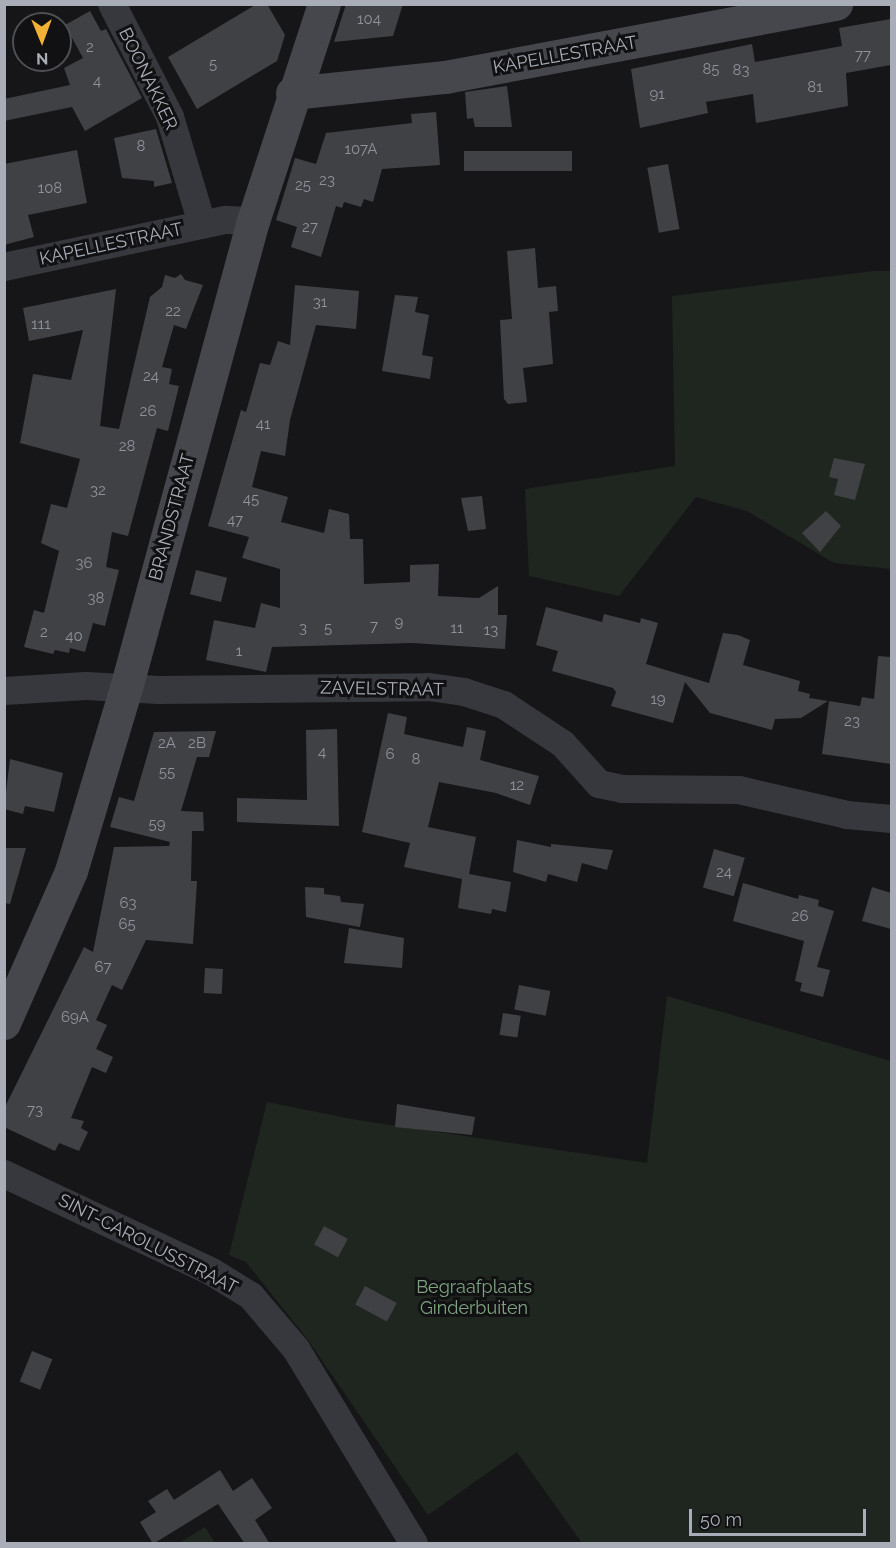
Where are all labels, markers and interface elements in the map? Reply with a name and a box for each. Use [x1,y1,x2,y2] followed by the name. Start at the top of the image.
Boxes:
[357,11,381,29] house number: 104
[12,12,72,72] north arrow
[114,24,182,134] street label: BOONAKKER
[492,32,638,78] street label: KAPELLESTRAAT
[86,39,94,57] house number: 2
[855,47,871,65] house number: 77
[36,49,49,68] text: N
[209,56,217,74] house number: 5
[702,61,720,79] house number: 85
[733,62,749,80] house number: 83
[93,73,101,91] house number: 4
[807,79,823,97] house number: 81
[649,86,665,104] house number: 91
[137,138,145,156] house number: 8
[345,141,377,159] house number: 107A
[319,172,335,190] house number: 23
[295,177,311,195] house number: 25
[38,180,62,198] house number: 108
[38,218,184,270] street label: KAPELLESTRAAT
[302,219,318,237] house number: 27
[313,294,327,312] house number: 31
[165,303,181,321] house number: 22
[31,316,51,334] house number: 111
[143,368,159,386] house number: 24
[140,403,156,421] house number: 26
[256,416,270,434] house number: 41
[119,438,135,456] house number: 28
[145,451,199,583] street label: BRANDSTRAAT
[90,482,106,500] house number: 32
[243,491,259,509] house number: 45
[227,512,243,530] house number: 47
[75,555,93,573] house number: 36
[88,590,104,608] house number: 38
[395,614,403,632] house number: 9
[370,618,378,636] house number: 7
[299,620,307,638] house number: 3
[324,620,332,638] house number: 5
[451,620,463,638] house number: 11
[484,622,498,640] house number: 13
[40,624,48,642] house number: 2
[65,628,83,646] house number: 40
[236,643,242,661] house number: 1
[320,677,444,701] street label: ZAVELSTRAAT
[650,691,666,709] house number: 19
[844,713,860,731] house number: 23
[158,735,176,753] house number: 2A
[188,735,206,753] house number: 2B
[318,744,326,762] house number: 4
[385,746,395,764] house number: 6
[412,751,420,769] house number: 8
[159,764,175,782] house number: 55
[510,777,524,795] house number: 12
[149,816,165,834] house number: 59
[716,864,732,882] house number: 24
[119,895,137,913] house number: 63
[792,908,808,926] house number: 26
[118,916,136,934] house number: 65
[94,959,112,977] house number: 67
[61,1009,89,1027] house number: 69A
[27,1102,43,1120] house number: 73
[55,1189,241,1299] street label: SINT-CAROLUSSTRAAT
[416,1277,532,1320] park label: Begraafplaats Ginderbuiten
[692,1497,869,1535] scale bar
[700,1509,742,1530] text: 50 m

